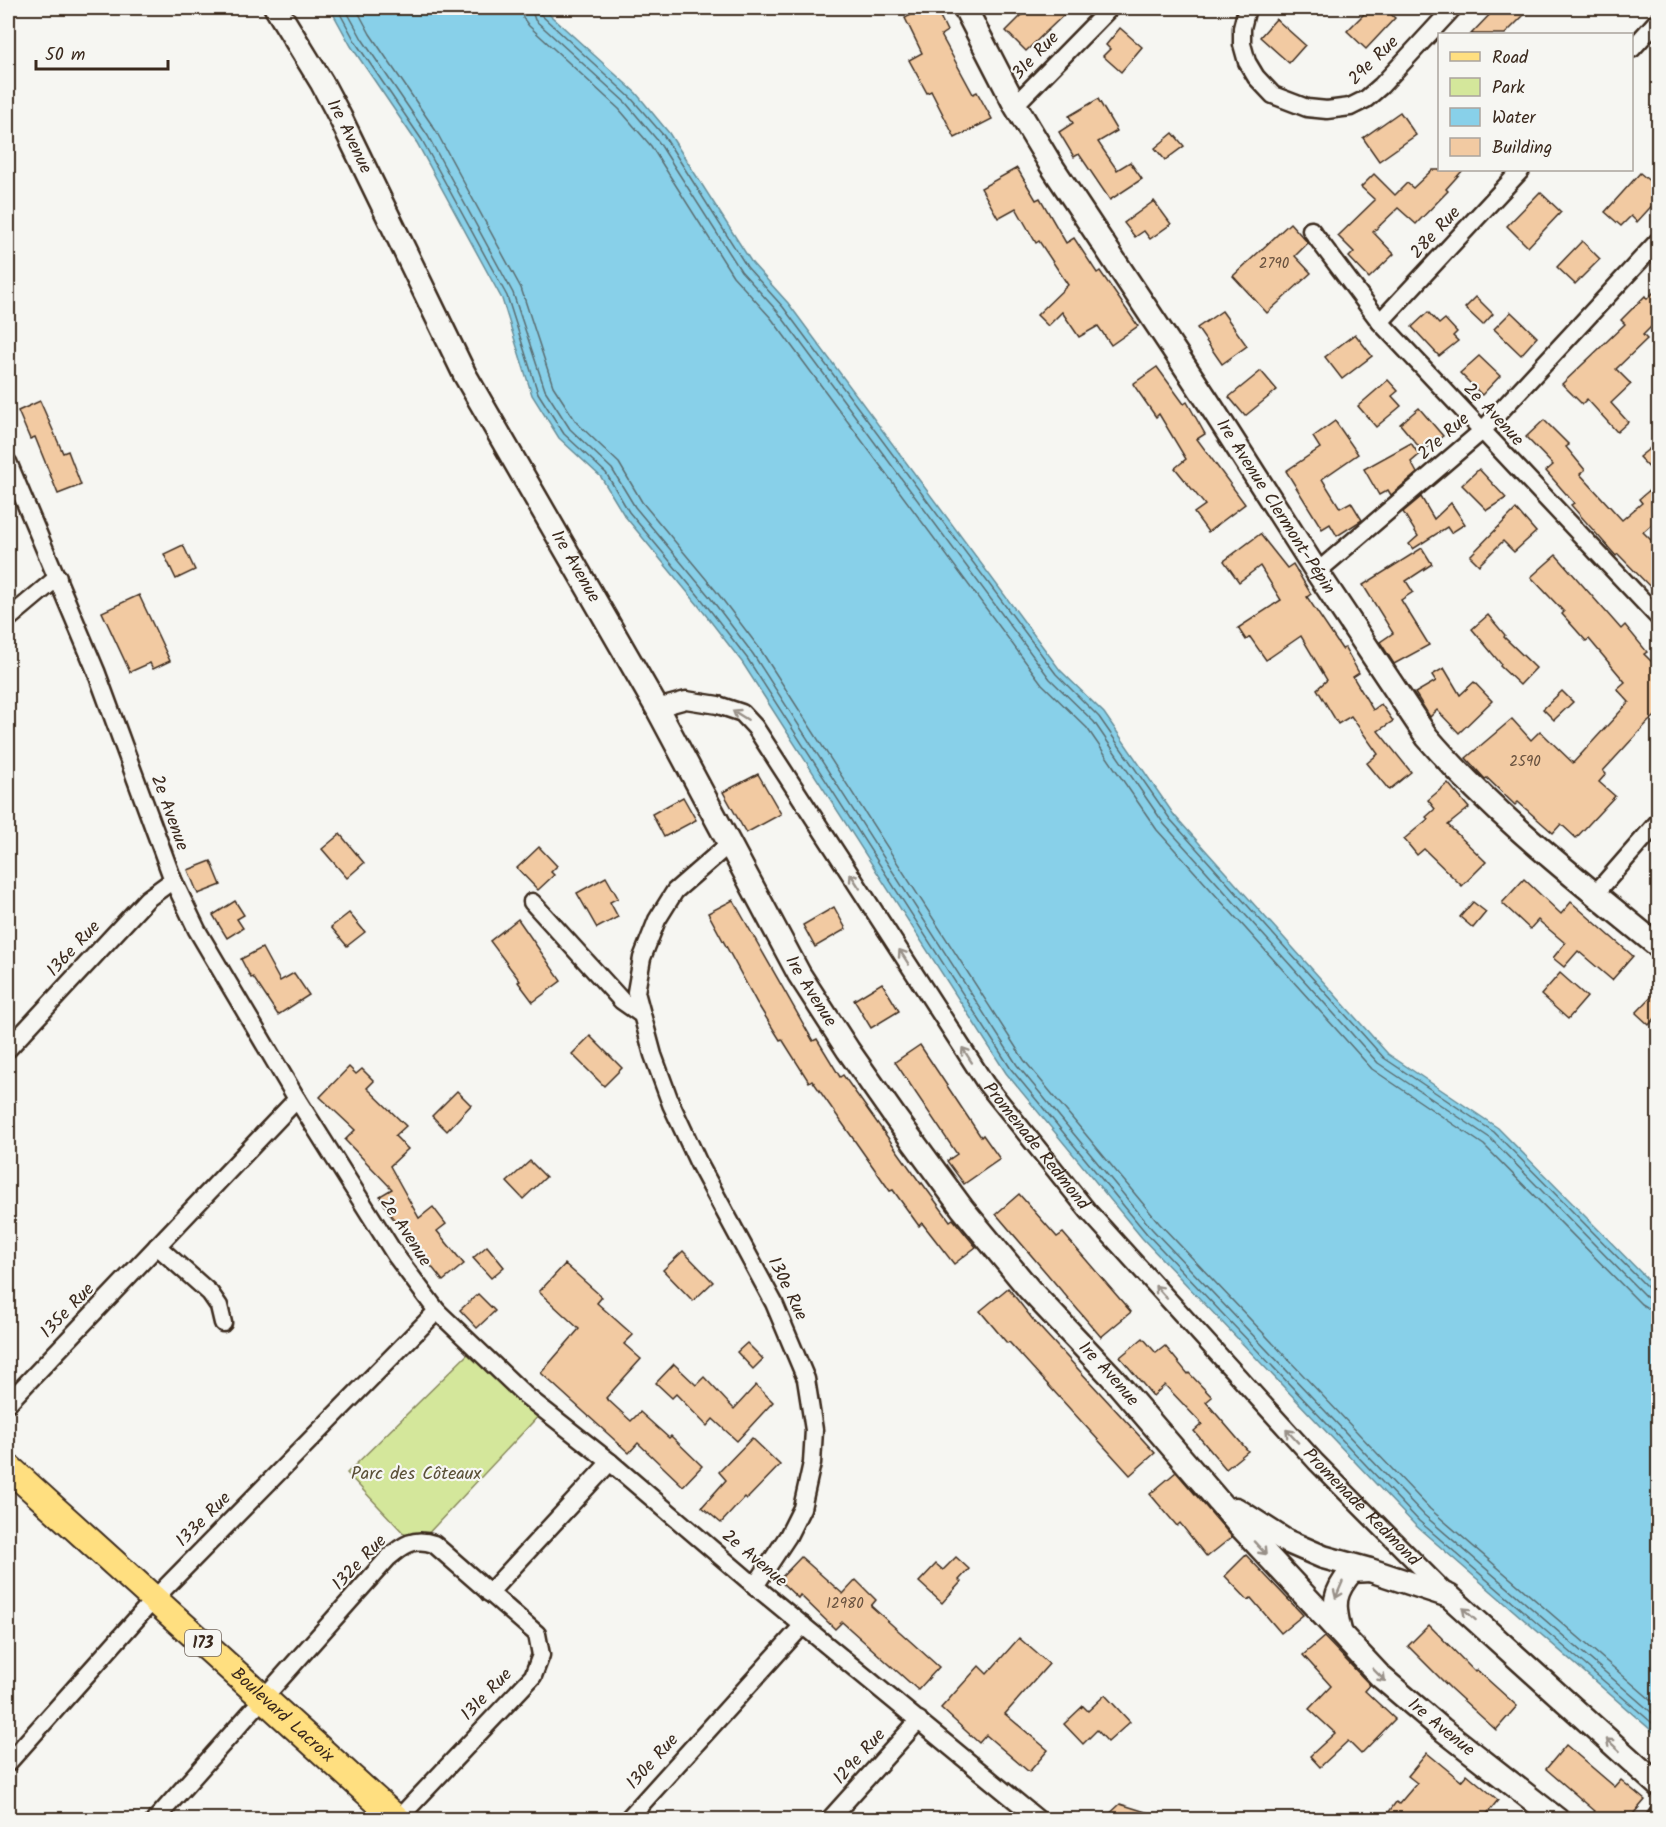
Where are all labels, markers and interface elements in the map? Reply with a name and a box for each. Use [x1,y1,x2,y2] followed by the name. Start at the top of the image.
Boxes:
[1005,25,1067,87] street label: 31e Rue
[1342,29,1406,93] street label: 29e Rue
[36,33,168,71] scale bar
[1438,33,1633,171] legend
[45,41,85,70] text: 50 m
[1492,44,1529,73] text: Road
[1492,74,1525,103] text: Park
[319,94,380,179] street label: 1re Avenue
[1492,104,1537,133] text: Water
[1492,134,1552,163] text: Building
[1404,200,1468,266] street label: 28e Rue
[1259,252,1290,276] house number: 2790
[1456,376,1530,454] street label: 2e Avenue
[1411,406,1477,468] street label: 27e Rue
[1208,413,1343,601] street label: 1re Avenue Clermont-Pépin
[543,524,608,608] street label: 1re Avenue
[732,709,749,722] one-way arrow
[1509,750,1541,774] house number: 2590
[142,771,196,855] street label: 2e Avenue
[848,873,860,890] one-way arrow
[40,914,108,984] street label: 136e Rue
[898,949,910,966] one-way arrow
[777,950,844,1033] street label: 1re Avenue
[961,1047,973,1064] one-way arrow
[975,1076,1097,1218] street label: Promenade Redmond
[371,1191,439,1273] street label: 2e Avenue
[759,1252,815,1326] street label: 130e Rue
[34,1276,102,1346] street label: 135e Rue
[1154,1285,1168,1300] one-way arrow
[1071,1335,1146,1413] street label: 1re Avenue
[1285,1429,1299,1444] one-way arrow
[1295,1441,1427,1574] street label: Promenade Redmond
[351,1460,481,1489] park label: Parc des Côteaux
[169,1485,239,1555] street label: 133e Rue
[715,1523,793,1595] street label: 2e Avenue
[326,1528,394,1598] street label: 132e Rue
[1253,1541,1267,1556] one-way arrow
[1333,1581,1344,1599] one-way arrow
[826,1592,864,1616] house number: 12980
[1462,1607,1477,1621] one-way arrow
[185,1630,221,1656] road number: 173
[224,1660,341,1770] street label: Boulevard Lacroix
[454,1662,520,1728] street label: 131e Rue
[1372,1667,1387,1682] one-way arrow
[1401,1691,1481,1764] street label: 1re Avenue
[827,1722,893,1792] street label: 129e Rue
[620,1727,686,1797] street label: 130e Rue
[1606,1738,1621,1752] one-way arrow

